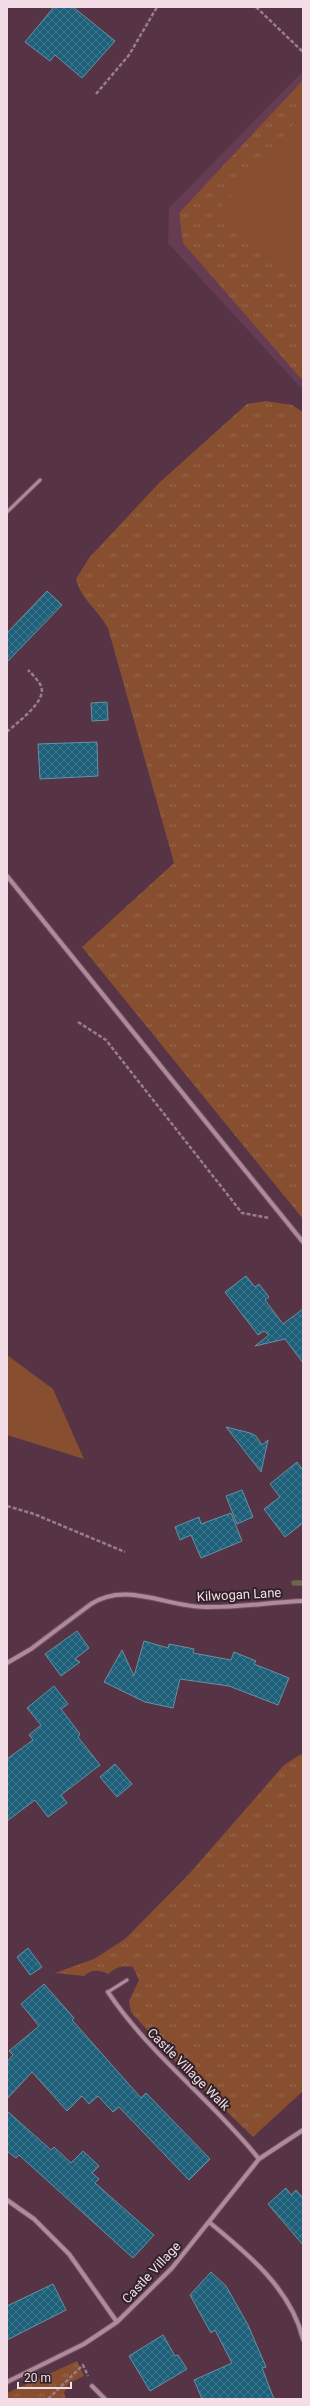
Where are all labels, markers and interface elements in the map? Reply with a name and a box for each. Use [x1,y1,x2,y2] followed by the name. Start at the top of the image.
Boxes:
[196,1585,282,1604] street label: Kilwogan Lane
[144,2025,233,2114] street label: Castle Village Walk
[119,2238,184,2306] street label: Castle Village
[18,2364,71,2390] scale bar
[24,2371,51,2385] text: 20 m

